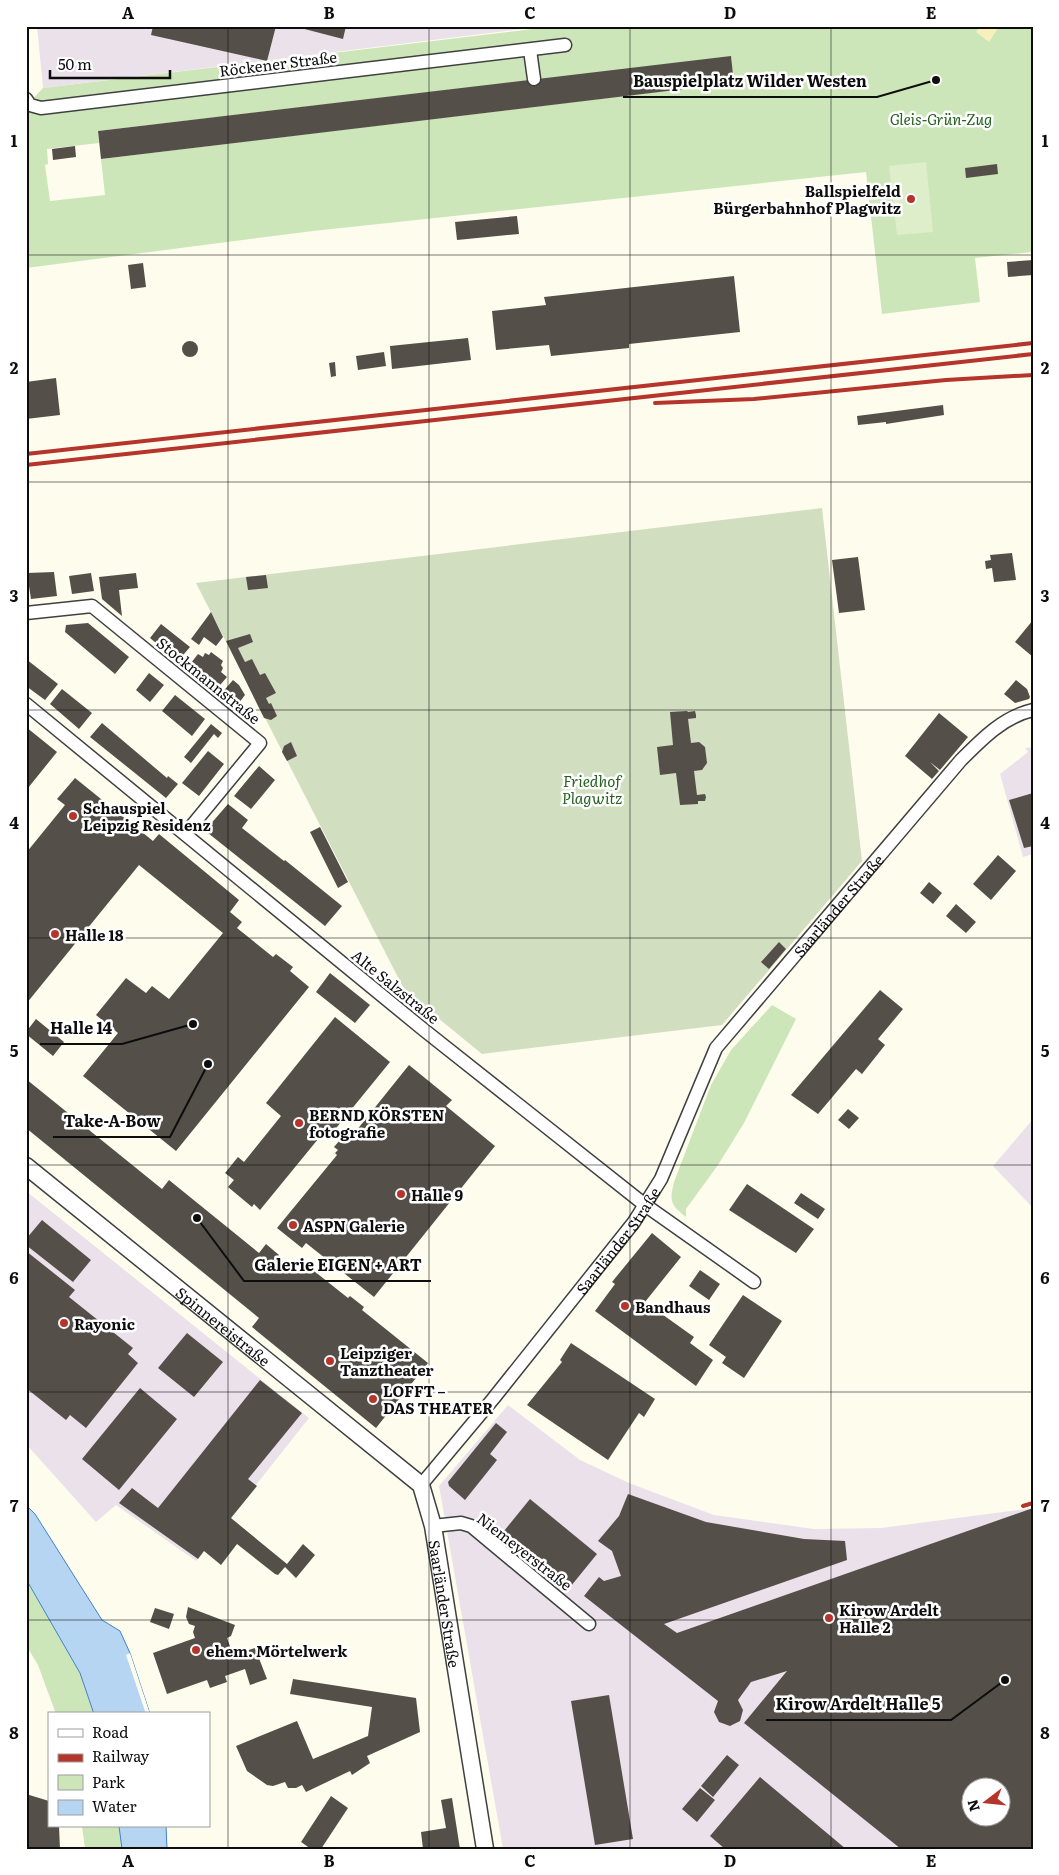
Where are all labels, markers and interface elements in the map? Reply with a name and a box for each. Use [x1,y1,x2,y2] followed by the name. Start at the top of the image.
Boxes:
[122,0,134,24] text: A
[323,0,335,24] text: B
[524,0,536,24] text: C
[724,0,736,24] text: D
[926,0,937,24] text: E
[218,44,338,82] street label: Röckener Straße
[50,48,170,80] scale bar
[58,52,92,75] text: 50 m
[623,66,877,97] callout: Bauspielplatz Wilder Westen
[633,68,867,92] text: Bauspielplatz Wilder Westen
[890,107,992,130] park label: Gleis-Grün-Zug
[11,128,18,152] text: 1
[1042,128,1049,152] text: 1
[713,179,901,219] place label: Ballspielfeld Bürgerbahnhof Plagwitz
[905,193,917,205] marker: Ballspielfeld Bürgerbahnhof Plagwitz
[10,355,19,379] text: 2
[1041,355,1050,379] text: 2
[10,583,19,607] text: 3
[1041,583,1050,607] text: 3
[152,631,266,729] street label: Stockmannstraße
[562,769,623,809] park label: Friedhof Plagwitz
[83,796,211,836] place label: Schauspiel Leipzig Residenz
[9,810,19,834] text: 4
[67,810,79,822] marker: Schauspiel Leipzig Residenz
[1040,810,1050,834] text: 4
[787,848,888,962] street label: Saarländer Straße
[65,923,124,946] place label: Halle 18
[49,928,61,940] marker: Halle 18
[347,943,445,1029] street label: Alte Salzstraße
[40,1013,122,1044] callout: Halle 14
[50,1015,112,1039] text: Halle 14
[10,1038,19,1062] text: 5
[1041,1038,1050,1062] text: 5
[309,1103,444,1143] place label: BERND KÖRSTEN fotografie
[53,1106,170,1137] callout: Take-A-Bow
[63,1108,161,1132] text: Take-A-Bow
[293,1117,305,1129] marker: BERND KÖRSTEN fotografie
[570,1182,665,1299] street label: Saarländer Straße
[411,1183,464,1206] place label: Halle 9
[395,1188,407,1200] marker: Halle 9
[303,1214,405,1237] place label: ASPN Galerie
[287,1219,299,1231] marker: ASPN Galerie
[244,1250,431,1281] callout: Galerie EIGEN + ART
[254,1252,422,1276] text: Galerie EIGEN + ART
[9,1265,19,1289] text: 6
[1040,1265,1050,1289] text: 6
[171,1280,276,1371] street label: Spinnereistraße
[635,1295,711,1318] place label: Bandhaus
[619,1300,631,1312] marker: Bandhaus
[74,1312,135,1335] place label: Rayonic
[58,1317,70,1329] marker: Rayonic
[340,1341,434,1381] place label: Leipziger Tanztheater
[324,1355,336,1367] marker: Leipziger Tanztheater
[383,1379,493,1419] place label: LOFFT – DAS THEATER
[367,1393,379,1405] marker: LOFFT – DAS THEATER
[10,1493,19,1517] text: 7
[1041,1493,1050,1517] text: 7
[473,1506,578,1596] street label: Niemeyerstraße
[424,1538,467,1669] street label: Saarländer Straße
[839,1598,939,1638] place label: Kirow Ardelt Halle 2
[823,1612,835,1624] marker: Kirow Ardelt Halle 2
[206,1639,348,1662] place label: ehem. Mörtelwerk
[190,1644,202,1656] marker: ehem. Mörtelwerk
[766,1689,951,1720] callout: Kirow Ardelt Halle 5
[776,1691,941,1715] text: Kirow Ardelt Halle 5
[48,1712,210,1828] legend
[9,1720,19,1744] text: 8
[92,1720,128,1743] text: Road
[1040,1720,1050,1744] text: 8
[92,1744,150,1767] text: Railway
[92,1770,126,1793] text: Park
[962,1778,1012,1828] north arrow
[92,1794,137,1817] text: Water
[961,1797,984,1814] text: N
[122,1848,134,1872] text: A
[323,1848,335,1872] text: B
[524,1848,536,1872] text: C
[724,1848,736,1872] text: D
[926,1848,937,1872] text: E

